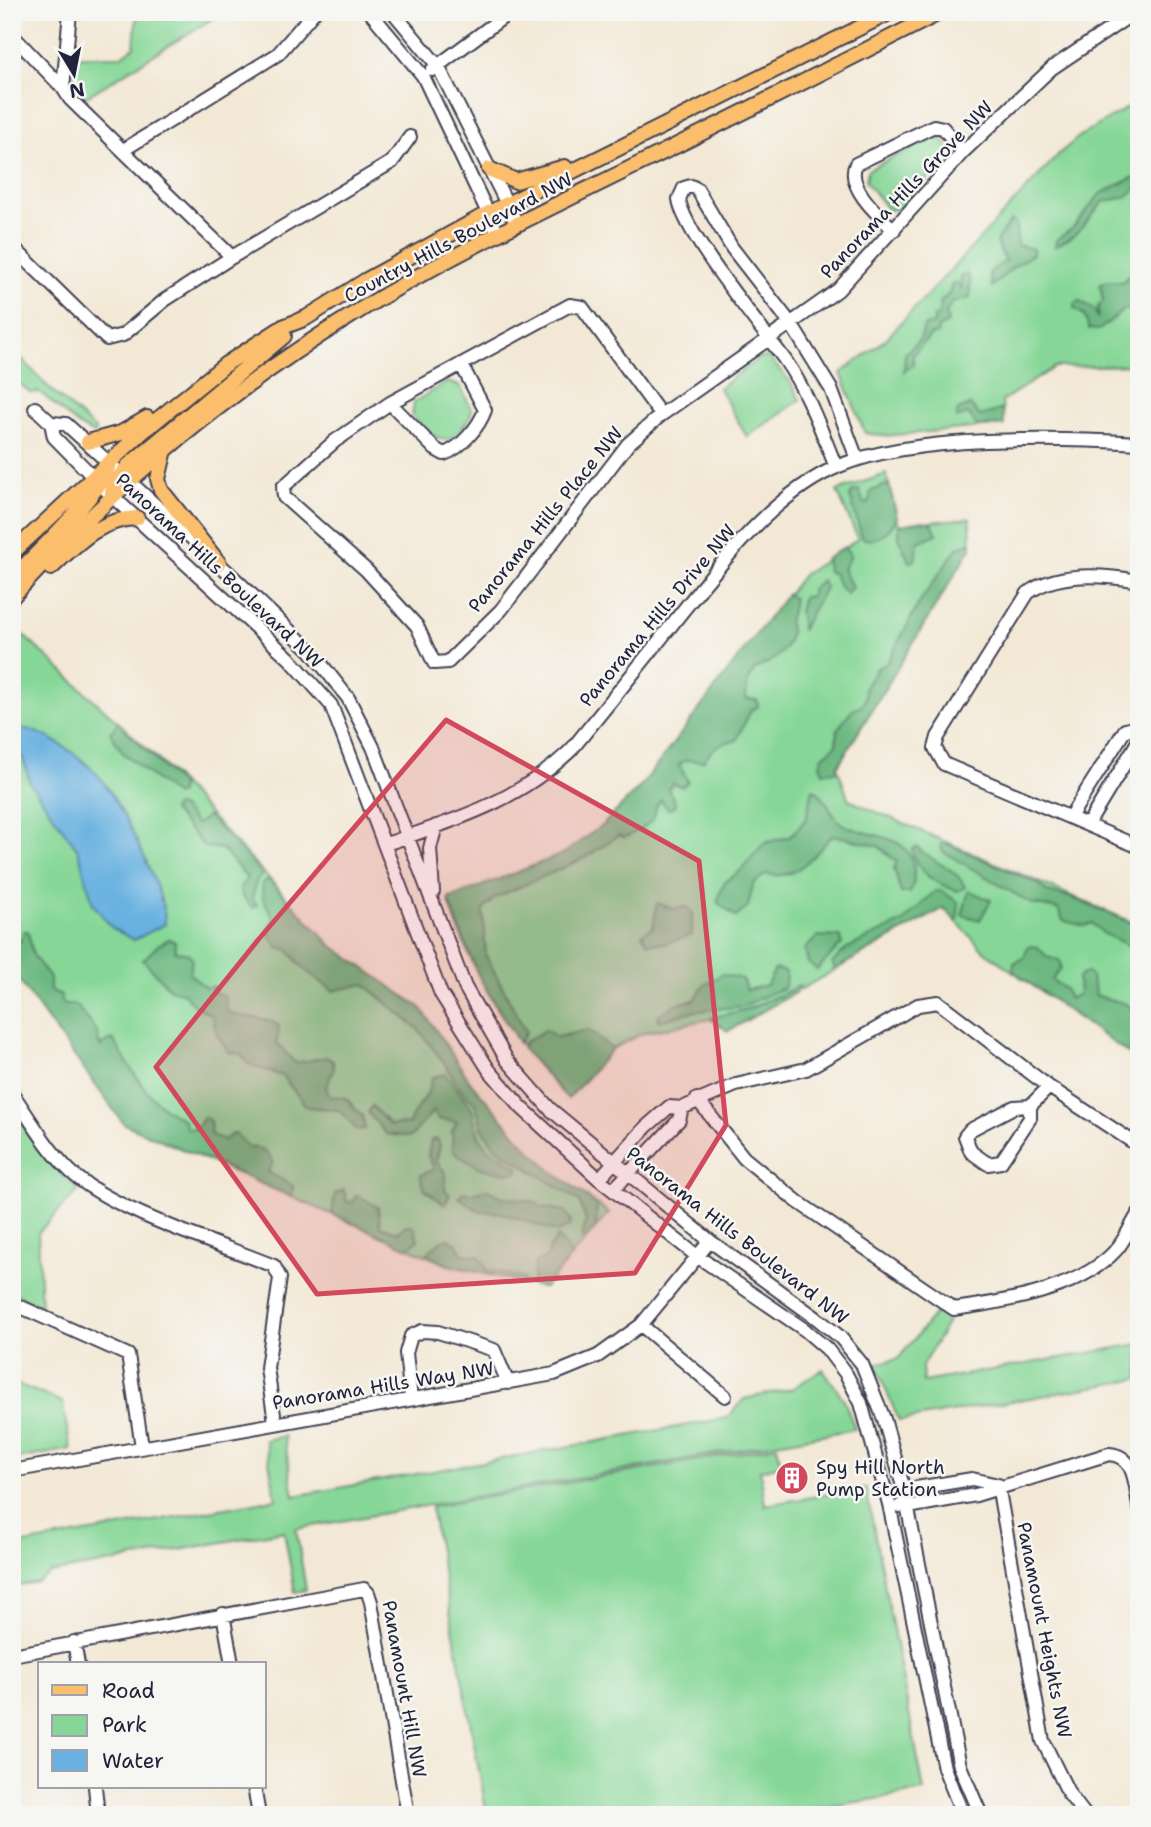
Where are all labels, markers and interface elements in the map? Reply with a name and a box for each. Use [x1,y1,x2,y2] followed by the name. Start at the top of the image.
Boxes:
[38,38,108,108] north arrow
[67,77,86,104] text: N
[815,95,998,284] street label: Panorama Hills Grove NW
[339,166,577,308] street label: Country Hills Boulevard NW
[462,421,628,618] street label: Panorama Hills Place NW
[110,467,329,673] street label: Panorama Hills Boulevard NW
[574,519,741,712] street label: Panorama Hills Drive NW
[621,1141,854,1330] street label: Panorama Hills Boulevard NW
[270,1356,496,1415] street label: Panorama Hills Way NW
[816,1455,945,1502] place label: Spy Hill North Pump Station
[773,1459,811,1497] building icon: Spy Hill North Pump Station
[1011,1520,1078,1740] street label: Panamount Heights NW
[377,1598,432,1780] street label: Panamount Hill NW
[38,1662,266,1788] legend
[102,1677,155,1705] text: Road
[102,1711,147,1739] text: Park
[102,1747,164,1775] text: Water

